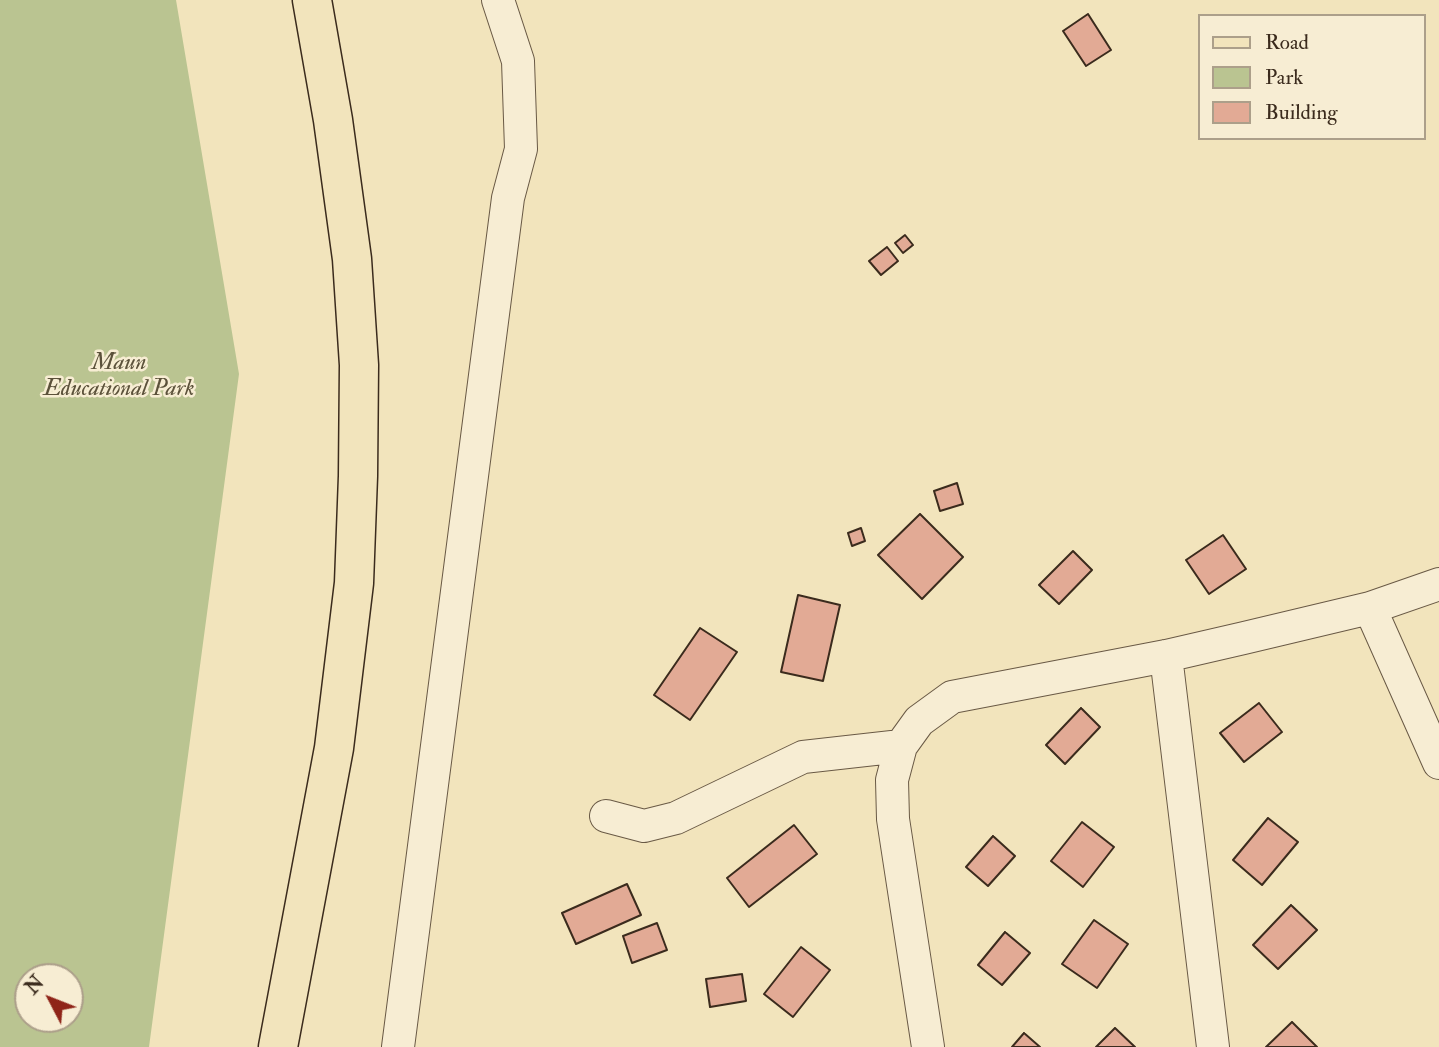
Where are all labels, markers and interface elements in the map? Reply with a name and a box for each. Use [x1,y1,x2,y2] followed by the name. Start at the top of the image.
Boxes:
[1198,14,1425,140] legend
[1265,29,1309,56] text: Road
[1265,64,1303,91] text: Park
[1265,99,1338,126] text: Building
[44,350,194,404] park label: Maun Educational Park
[14,963,84,1033] north arrow
[20,971,49,1000] text: N

